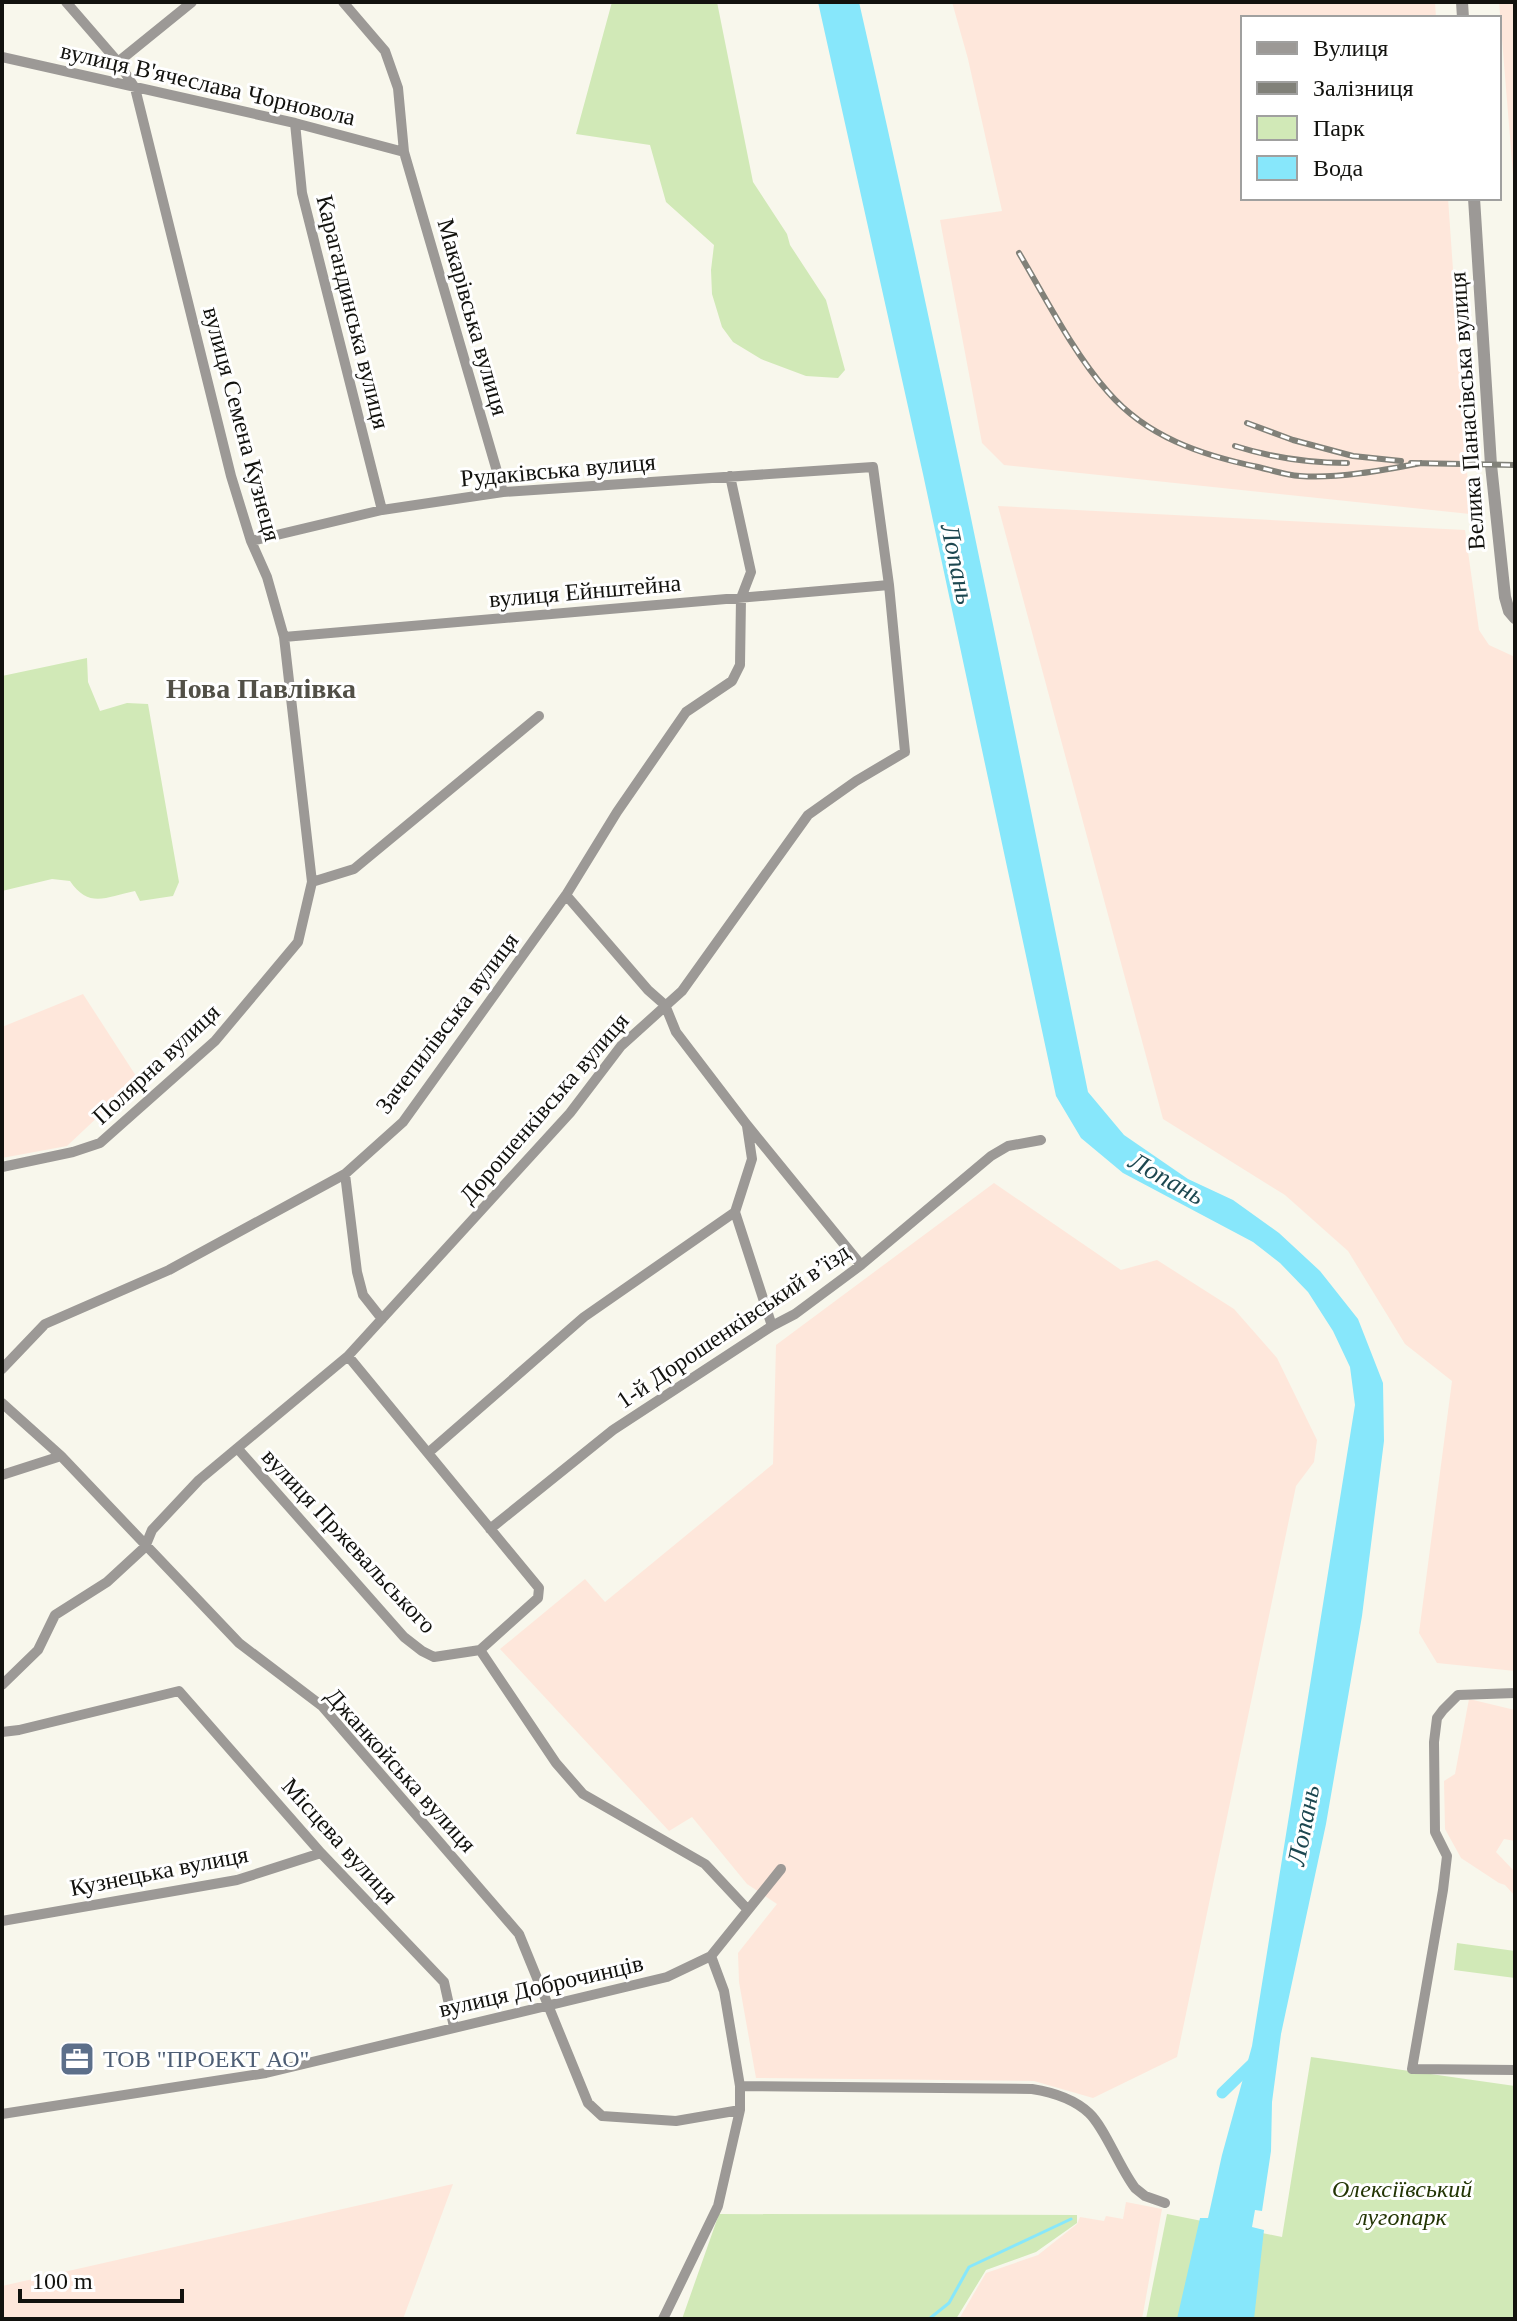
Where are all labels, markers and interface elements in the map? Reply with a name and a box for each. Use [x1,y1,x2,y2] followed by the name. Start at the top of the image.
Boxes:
[1241,16,1501,200] legend
[1313,35,1388,61] text: Вулиця
[58,37,358,131] street label: вулиця В'ячеслава Чорновола
[1313,75,1414,101] text: Залізниця
[1313,115,1365,141] text: Парк
[1313,155,1364,181] text: Вода
[311,192,395,432] street label: Карагандинська вулиця
[432,216,514,418] street label: Макарівська вулиця
[1444,271,1490,551] street label: Велика Панасівська вулиця
[198,304,286,544] street label: вулиця Семена Кузнеця
[459,449,657,491] street label: Рудаківська вулиця
[935,520,980,607] water label: Лопань
[488,570,682,612] street label: вулиця Ейнштейна
[166,673,356,704] district label: Нова Павлівка
[371,927,523,1119] street label: Зачепилівська вулиця
[87,999,225,1129] street label: Полярна вулиця
[454,1008,634,1208] street label: Дорошенківська вулиця
[1123,1146,1210,1211] water label: Лопань
[612,1238,854,1414] street label: 1-й Дорошенківський в’їзд
[257,1443,441,1639] street label: вулиця Пржевальського
[321,1683,481,1857] street label: Джанкойська вулиця
[277,1773,403,1909] street label: Місцева вулиця
[1281,1782,1326,1869] water label: Лопань
[68,1841,250,1901] street label: Кузнецька вулиця
[436,1950,646,2022] street label: вулиця Доброчинців
[58,2040,96,2078] office icon: ТОВ "ПРОЕКТ АО"
[103,2046,309,2072] place label: ТОВ "ПРОЕКТ АО"
[1332,2176,1472,2230] park label: Олексіївський лугопарк
[20,2253,182,2303] scale bar
[32,2268,93,2294] text: 100 m

